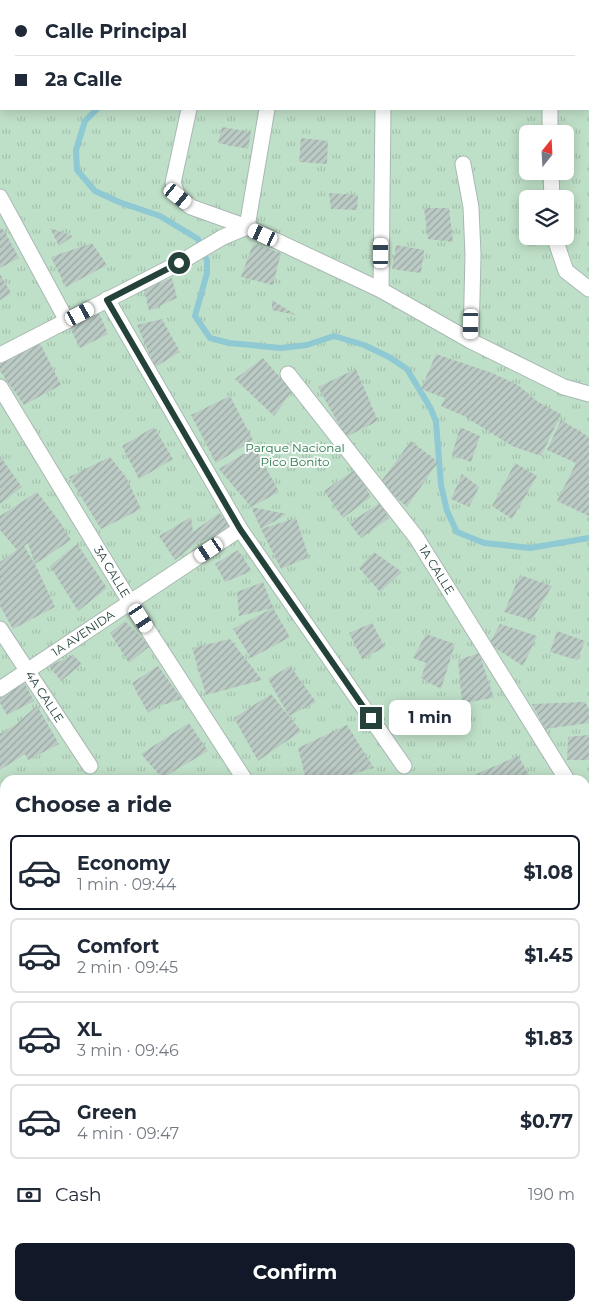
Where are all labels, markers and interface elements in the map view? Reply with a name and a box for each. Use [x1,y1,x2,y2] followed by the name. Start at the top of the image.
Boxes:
[45,20,187,43] text: Calle Principal
[45,68,122,91] text: 2a Calle
[519,125,574,180] north arrow
[519,125,574,245] map controls
[161,181,194,211] car
[519,190,574,245] button: layers
[246,222,279,248] car
[373,238,388,268] car
[168,252,190,274] route start
[63,300,96,328] car
[463,309,478,339] car
[245,440,345,469] park label: Parque Nacional Pico Bonito
[192,535,225,565] car
[416,542,458,597] street label: 1A CALLE
[91,543,134,600] street label: 3A CALLE
[126,601,155,635] car
[49,607,117,659] street label: 1A AVENIDA
[22,668,67,725] street label: 4A CALLE
[388,700,471,736] callout: 1 min
[360,707,382,729] route end
[408,708,452,727] text: 1 min
[15,791,172,818] text: Choose a ride
[17,850,62,895] icon: car
[77,852,170,875] text: Economy
[523,861,573,884] text: $1.08
[77,875,176,894] text: 1 min · 09:44
[17,933,62,978] icon: car
[77,935,159,958] text: Comfort
[524,944,573,967] text: $1.45
[77,958,178,977] text: 2 min · 09:45
[17,1016,62,1061] icon: car
[77,1018,102,1041] text: XL
[525,1027,573,1050] text: $1.83
[77,1041,179,1060] text: 3 min · 09:46
[17,1099,62,1144] icon: car
[77,1101,137,1124] text: Green
[520,1110,573,1133] text: $0.77
[77,1124,179,1143] text: 4 min · 09:47
[15,1181,43,1209] icon: cash
[55,1183,102,1206] text: Cash
[528,1185,575,1204] text: 190 m
[15,1243,575,1301] button: Confirm

